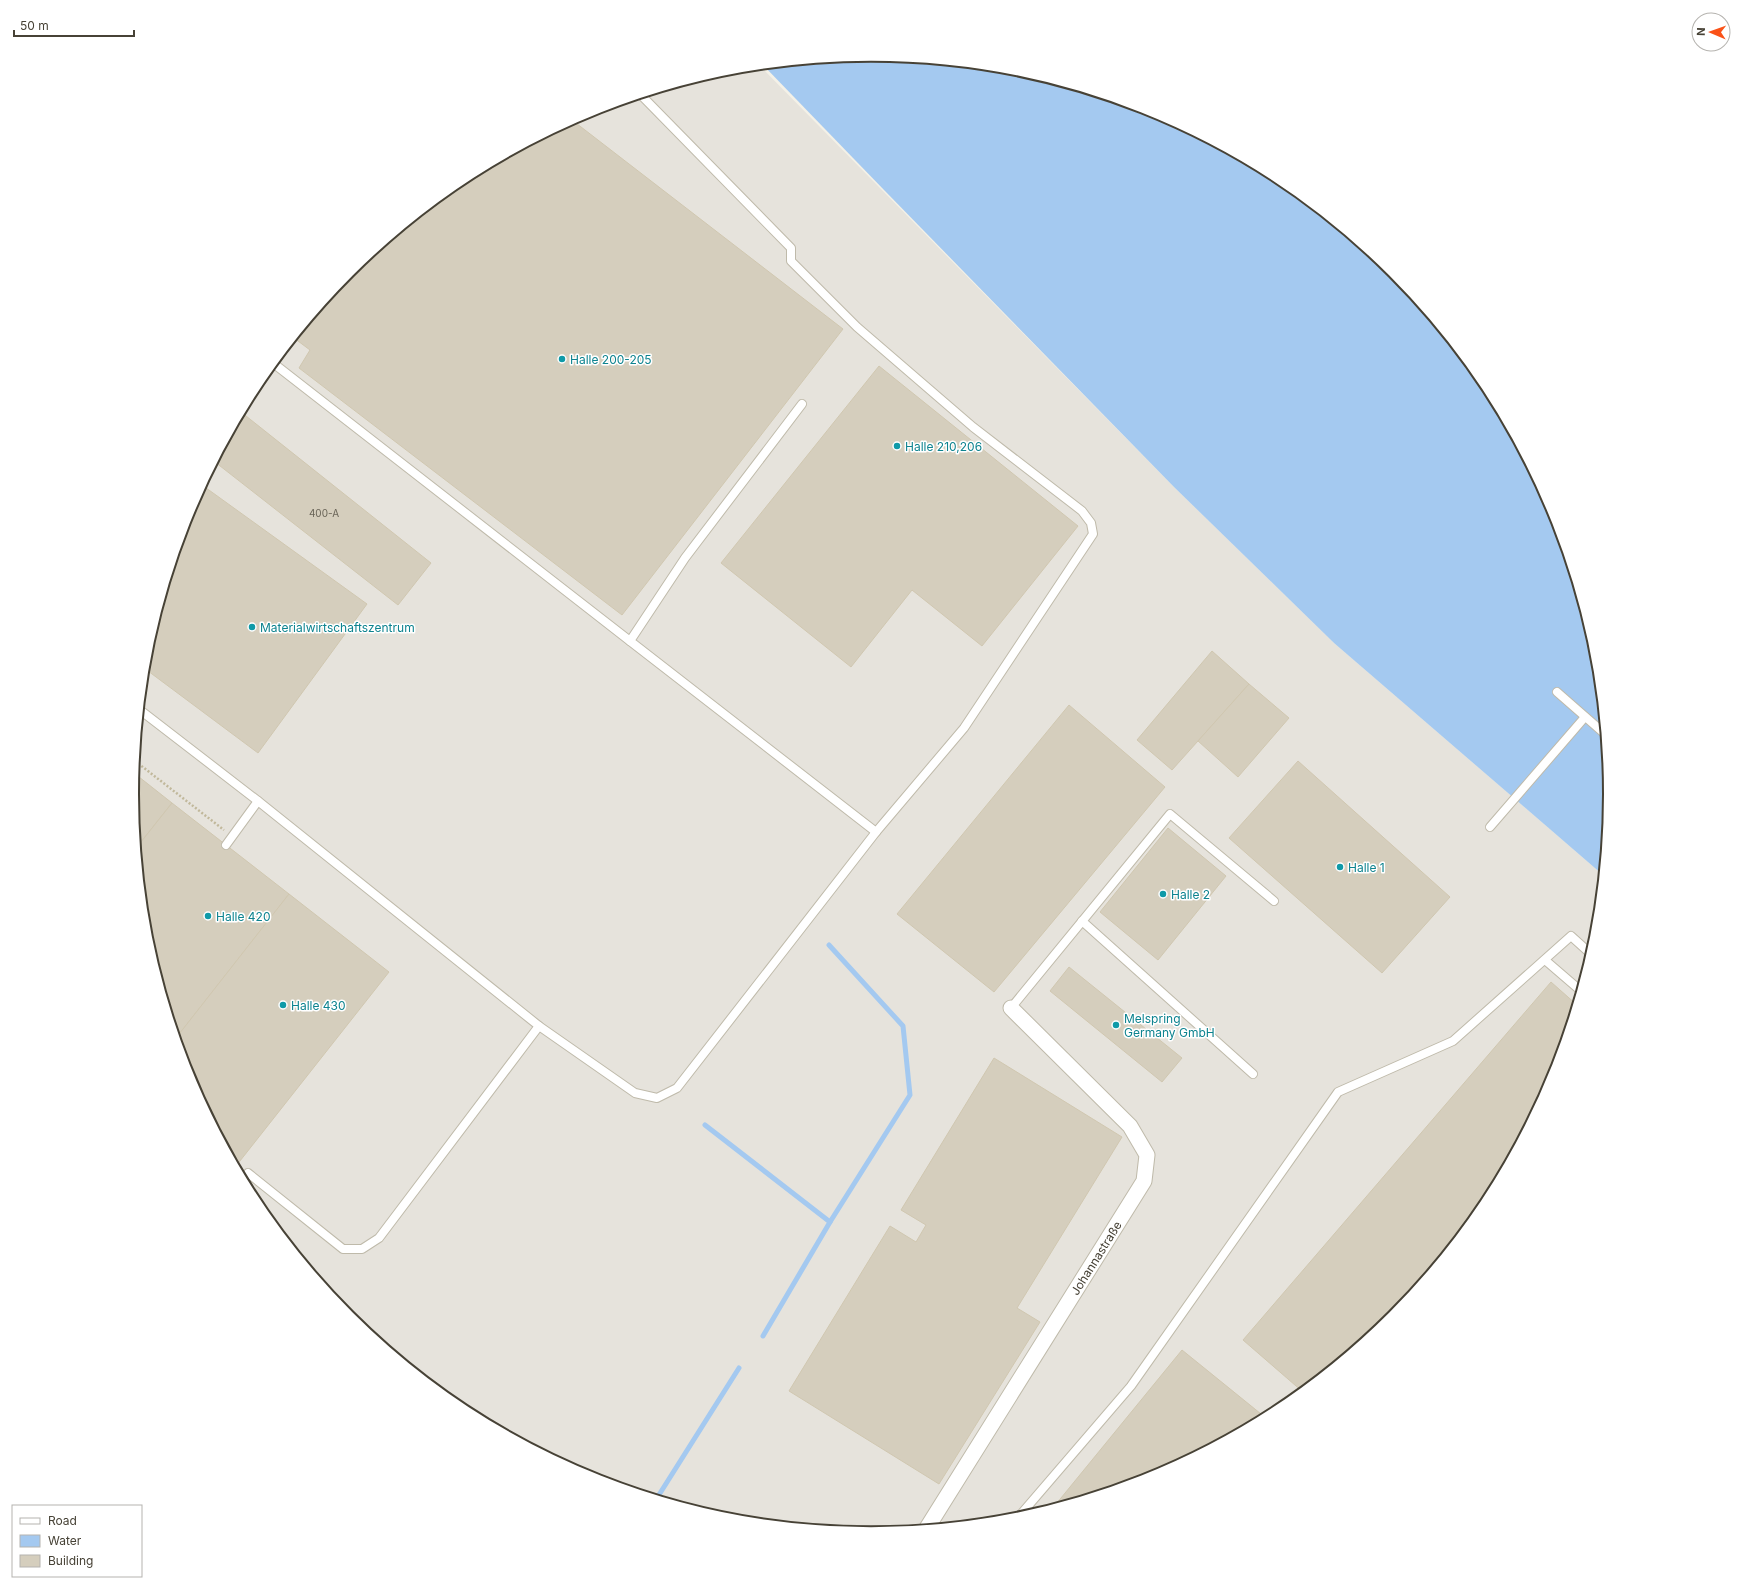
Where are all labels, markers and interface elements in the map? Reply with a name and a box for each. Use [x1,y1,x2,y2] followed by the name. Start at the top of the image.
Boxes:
[14,12,134,38] scale bar
[1691,12,1731,52] north arrow
[20,18,49,33] text: 50 m
[1694,27,1708,36] text: N
[570,352,652,367] place label: Halle 200-205
[557,354,567,364] marker: Halle 200-205
[905,439,982,454] place label: Halle 210,206
[892,441,902,451] marker: Halle 210,206
[309,507,339,519] house number: 400-A
[260,620,415,635] place label: Materialwirtschaftszentrum
[247,622,257,632] marker: Materialwirtschaftszentrum
[1348,860,1385,875] place label: Halle 1
[1335,862,1345,872] marker: Halle 1
[1171,887,1210,902] place label: Halle 2
[1158,889,1168,899] marker: Halle 2
[216,909,270,924] place label: Halle 420
[203,911,213,921] marker: Halle 420
[291,998,346,1013] place label: Halle 430
[278,1000,288,1010] marker: Halle 430
[1124,1011,1215,1040] place label: Melspring Germany GmbH
[1111,1020,1121,1030] marker: Melspring Germany GmbH
[1067,1218,1125,1298] street label: Johannastraße
[12,1505,142,1577] legend
[48,1513,77,1528] text: Road
[48,1533,82,1548] text: Water
[48,1553,93,1568] text: Building

